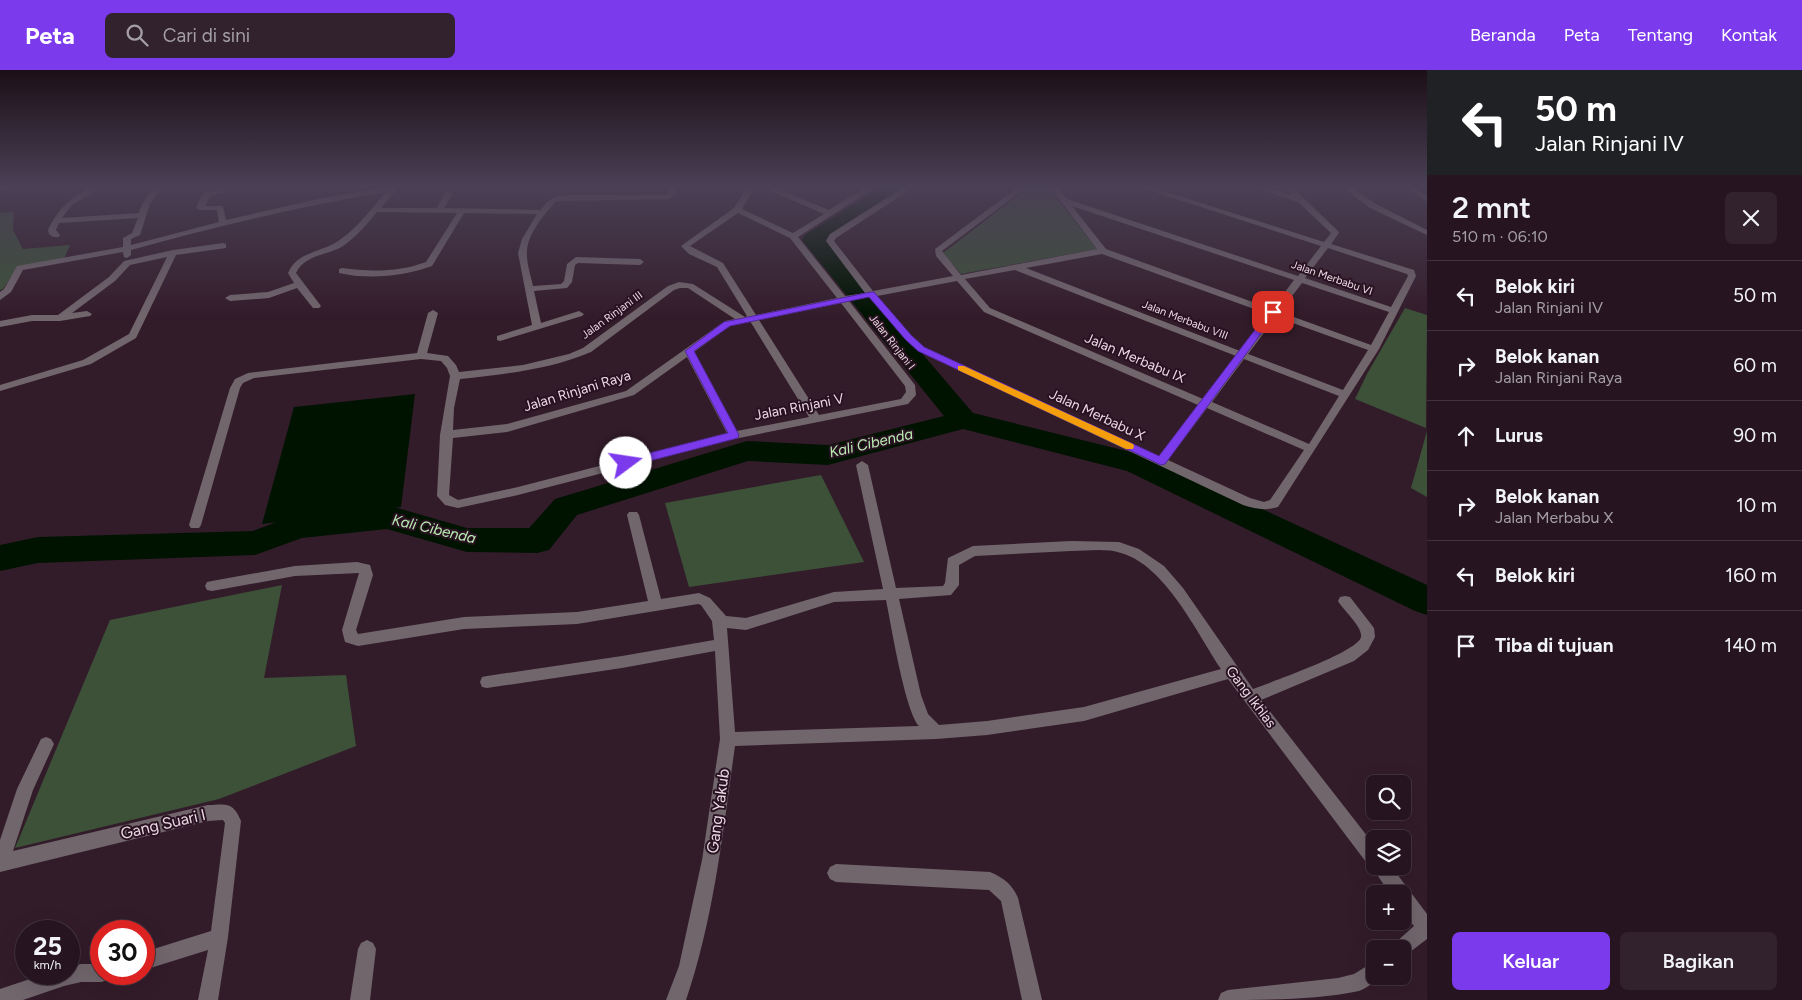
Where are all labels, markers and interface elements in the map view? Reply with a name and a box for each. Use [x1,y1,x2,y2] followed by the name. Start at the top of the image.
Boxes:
[105,13,455,58] search box
[25,21,75,50] text: Peta
[123,21,151,49] icon: search
[163,24,250,47] text: Cari di sini
[1470,24,1536,46] text: Beranda
[1564,24,1600,46] text: Peta
[1628,24,1693,46] text: Tentang
[1721,24,1777,46] text: Kontak
[1535,88,1617,130] text: 50 m
[1452,90,1517,155] icon: left
[1535,130,1684,157] text: Jalan Rinjani IV
[1452,189,1531,226] text: 2 mnt
[1725,192,1777,244] button: close
[1452,227,1548,246] text: 510 m · 06:10
[1290,258,1374,298] street label: Jalan Merbabu VI
[1495,275,1575,298] text: Belok kiri
[1452,282,1480,310] icon: left
[1733,284,1777,307] text: 50 m
[579,288,645,342] street label: Jalan Rinjani III
[1252,291,1294,333] pin
[1140,298,1230,342] street label: Jalan Merbabu VIII
[1259,298,1287,326] icon: arrive
[1495,298,1603,317] text: Jalan Rinjani IV
[866,312,918,372] street label: Jalan Rinjani I
[1082,329,1188,387] street label: Jalan Merbabu IX
[1495,345,1599,368] text: Belok kanan
[1452,352,1480,380] icon: right
[1733,354,1777,377] text: 60 m
[521,367,633,415] street label: Jalan Rinjani Raya
[1495,368,1622,387] text: Jalan Rinjani Raya
[1047,385,1148,445] street label: Jalan Merbabu X
[753,390,845,424] street label: Jalan Rinjani V
[1452,422,1480,450] icon: ahead
[1495,424,1543,447] text: Lurus
[1733,424,1777,447] text: 90 m
[827,425,915,461] water label: Kali Cibenda
[599,436,651,488] position arrow
[1495,485,1599,508] text: Belok kanan
[1452,492,1480,520] icon: right
[1736,494,1777,517] text: 10 m
[1495,508,1613,527] text: Jalan Merbabu X
[390,511,478,547] water label: Kali Cibenda
[1452,562,1480,590] icon: left
[1495,564,1575,587] text: Belok kiri
[1725,564,1777,587] text: 160 m
[1452,632,1480,660] icon: arrive
[1495,634,1614,657] text: Tiba di tujuan
[1724,634,1777,657] text: 140 m
[1222,663,1280,731] street label: Gang Ikhlas
[703,767,733,855] street label: Gang Yakub
[1366,775,1411,985] map controls
[1366,775,1411,820] button: search
[119,805,207,843] street label: Gang Suari I
[1366,830,1411,875] button: layers
[1366,885,1411,930] button: +
[90,920,155,985] speed limit sign: 30
[33,931,62,961] text: 25
[1452,932,1610,990] button: Keluar
[1620,932,1777,990] button: Bagikan
[1366,940,1411,985] button: −
[34,958,61,972] text: km/h

